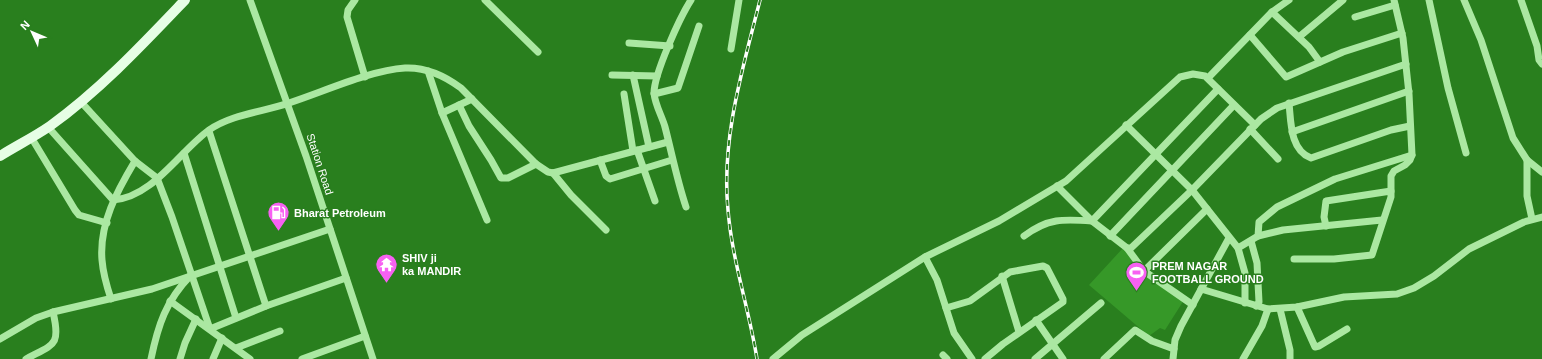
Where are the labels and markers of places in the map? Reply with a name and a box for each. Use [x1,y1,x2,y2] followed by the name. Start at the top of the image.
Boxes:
[266,200,292,233] fuel station icon: Bharat Petroleum
[294,207,386,219] place label: Bharat Petroleum
[374,251,400,284] temple icon: SHIV ji ka MANDIR
[402,252,461,277] place label: SHIV ji ka MANDIR
[1124,259,1150,292] sports icon: PREM NAGAR FOOTBALL GROUND
[1152,260,1264,285] place label: PREM NAGAR FOOTBALL GROUND

